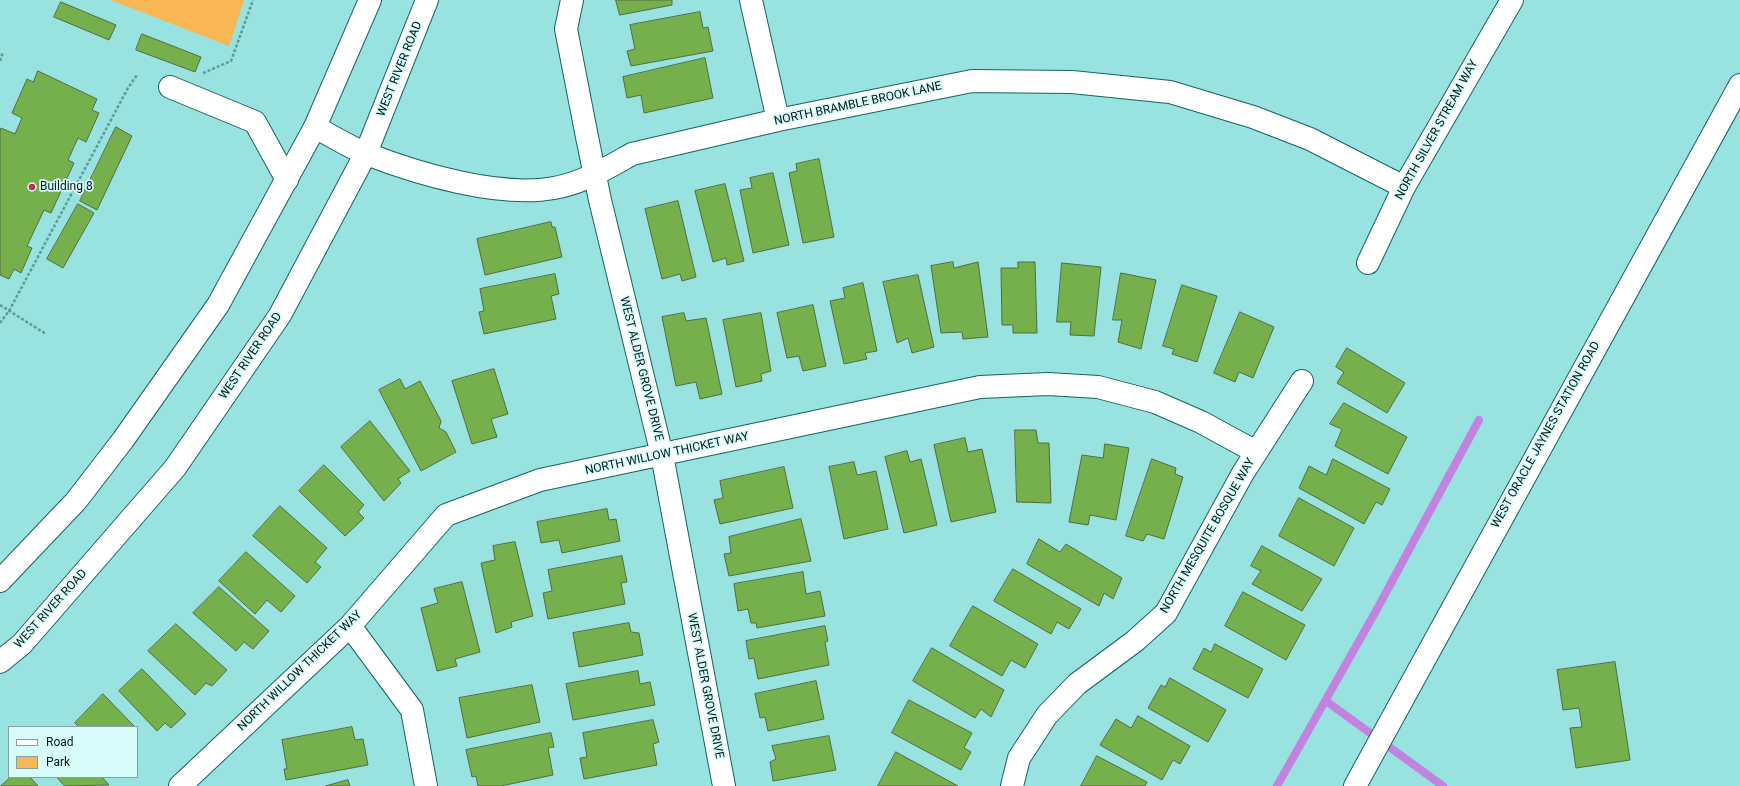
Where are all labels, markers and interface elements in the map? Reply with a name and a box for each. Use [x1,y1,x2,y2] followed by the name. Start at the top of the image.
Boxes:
[374,19,426,119] street label: WEST RIVER ROAD
[1392,58,1482,202] street label: NORTH SILVER STREAM WAY
[773,79,943,129] street label: NORTH BRAMBLE BROOK LANE
[40,180,93,194] place label: Building 8
[27,182,37,192] marker: Building 8
[616,295,666,443] street label: WEST ALDER GROVE DRIVE
[217,310,285,402] street label: WEST RIVER ROAD
[1489,339,1603,531] street label: WEST ORACLE JAYNES STATION ROAD
[584,430,750,478] street label: NORTH WILLOW THICKET WAY
[1158,456,1258,616] street label: NORTH MESQUITE BOSQUE WAY
[12,566,90,652] street label: WEST RIVER ROAD
[235,608,365,734] street label: NORTH WILLOW THICKET WAY
[684,612,726,760] street label: WEST ALDER GROVE DRIVE
[8,726,138,778] legend
[46,735,74,749] text: Road
[46,755,70,769] text: Park

